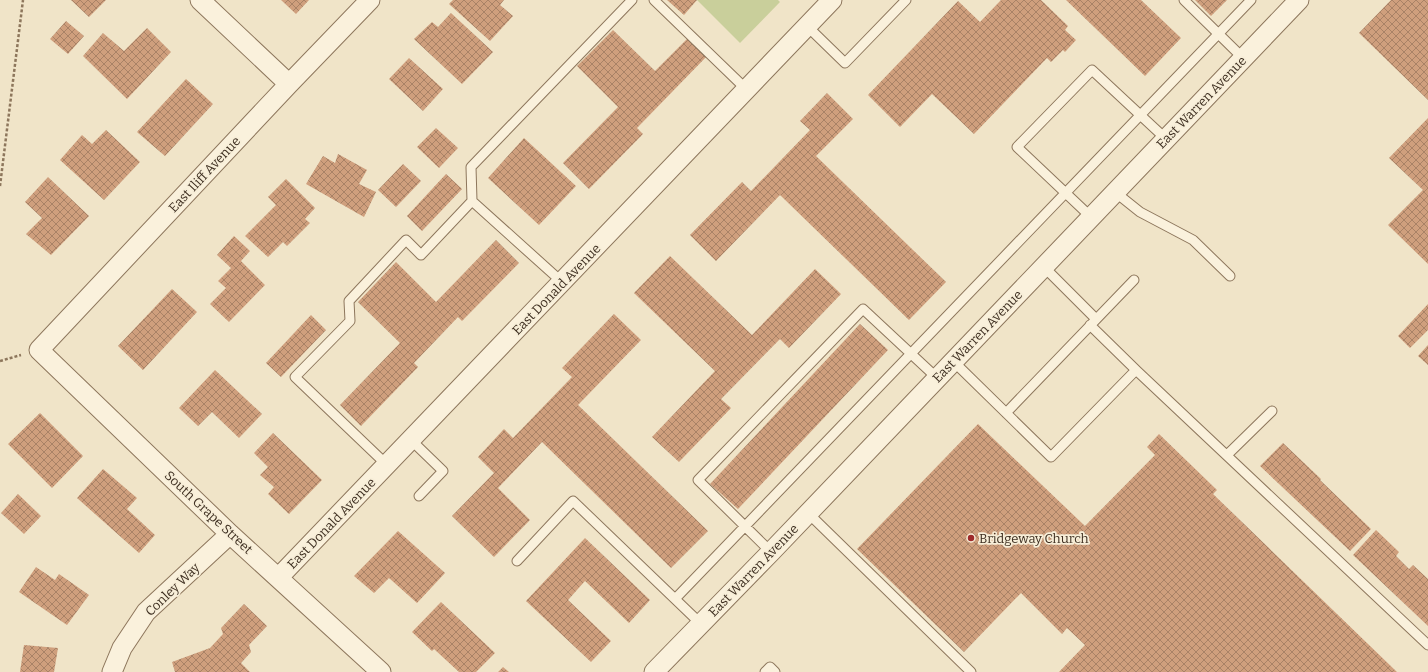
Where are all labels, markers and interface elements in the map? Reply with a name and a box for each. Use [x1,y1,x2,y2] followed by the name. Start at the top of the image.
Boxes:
[1153,53,1249,152] street label: East Warren Avenue
[166,133,243,215] street label: East Iliff Avenue
[509,241,604,338] street label: East Donald Avenue
[929,287,1025,386] street label: East Warren Avenue
[162,468,256,557] street label: South Grape Street
[284,475,379,572] street label: East Donald Avenue
[705,521,801,620] street label: East Warren Avenue
[979,531,1089,546] place label: Bridgeway Church
[966,533,976,543] marker: Bridgeway Church
[142,560,203,619] street label: Conley Way

